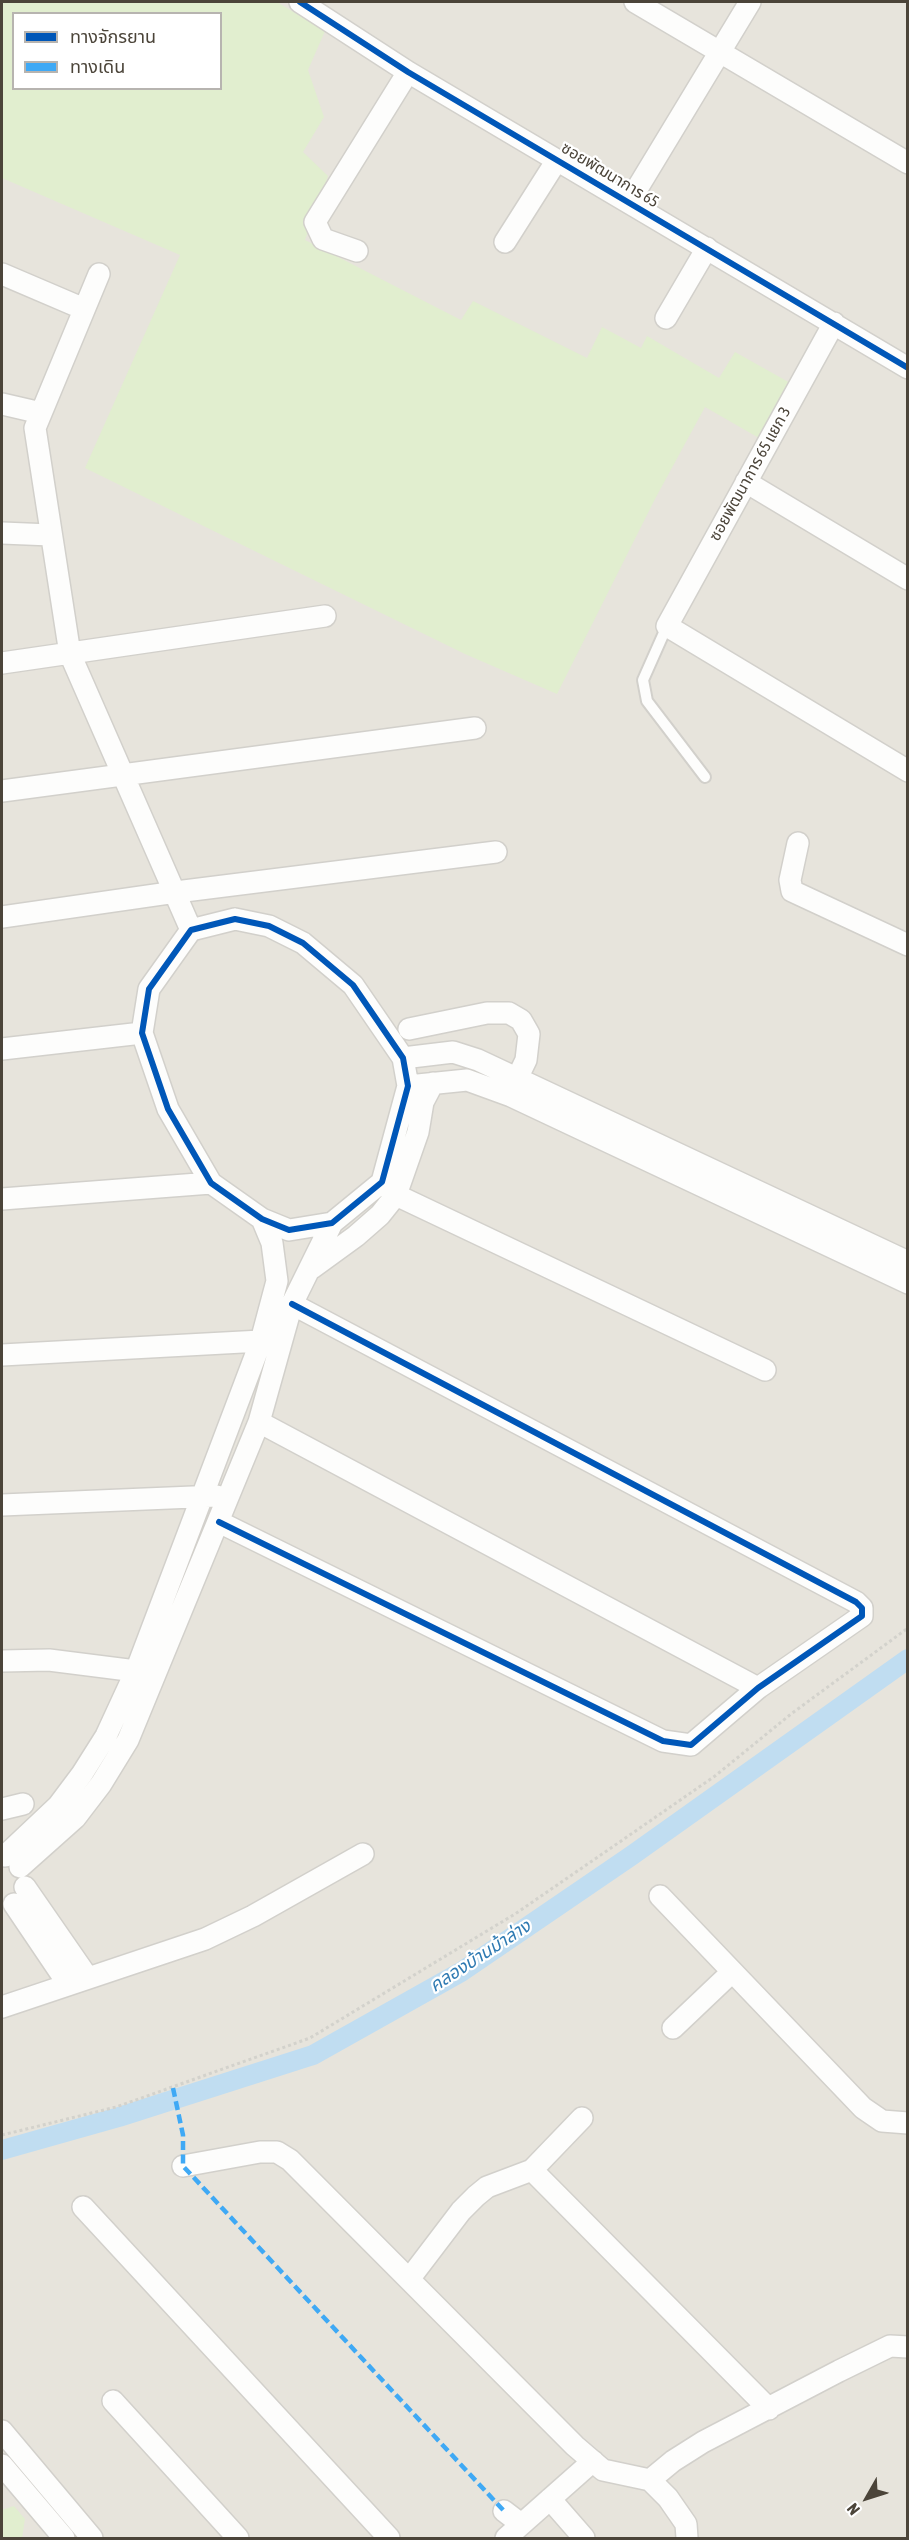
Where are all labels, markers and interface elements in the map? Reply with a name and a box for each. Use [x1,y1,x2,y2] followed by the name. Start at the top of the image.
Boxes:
[12,12,222,90] legend
[70,26,156,47] text: ทางจักรยาน
[70,56,125,77] text: ทางเดิน
[558,138,662,212] street label: ซอยพัฒนาการ 65
[705,404,795,544] street label: ซอยพัฒนาการ 65 แยก 3
[425,1915,535,1997] water label: คลองบ้านม้าล่าง
[837,2468,897,2528] north arrow
[843,2500,863,2519] text: N

